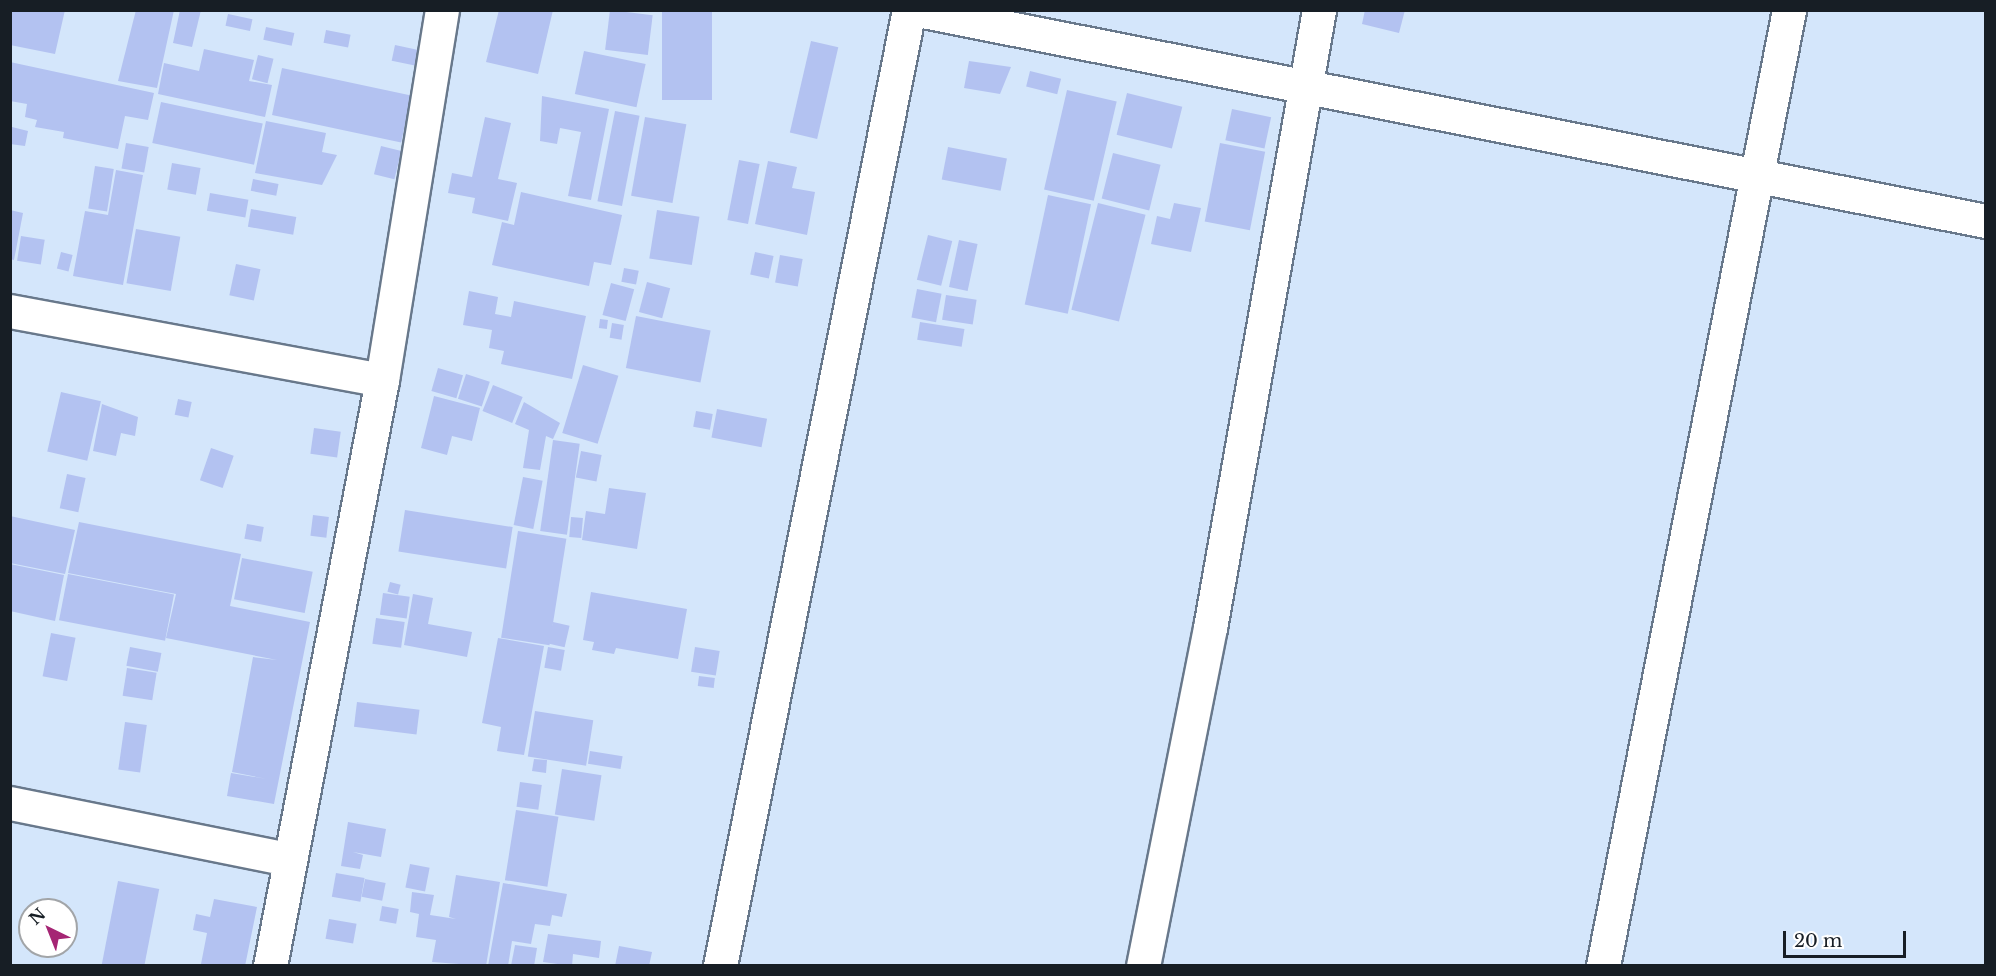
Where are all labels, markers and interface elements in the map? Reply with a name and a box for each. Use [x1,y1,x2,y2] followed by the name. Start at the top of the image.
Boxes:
[18,898,78,958] north arrow
[25,904,49,929] text: N
[1786,919,1909,957] scale bar
[1794,930,1842,952] text: 20 m

